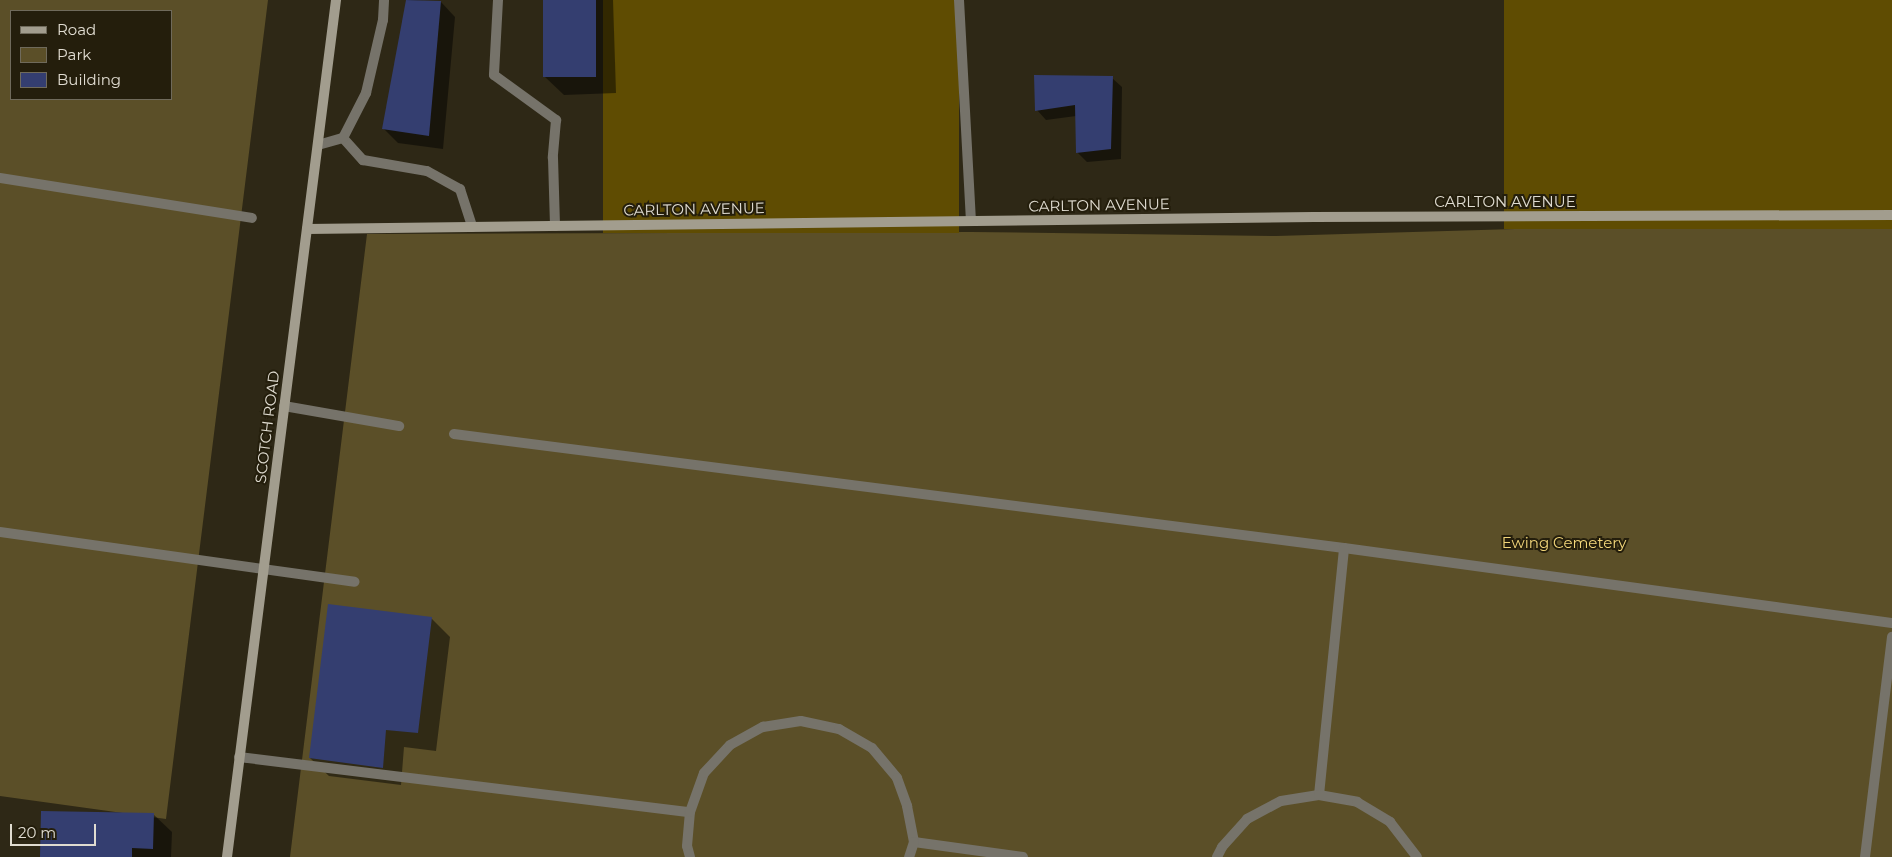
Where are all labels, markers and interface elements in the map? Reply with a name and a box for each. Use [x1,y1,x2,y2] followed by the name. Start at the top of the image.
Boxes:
[10,10,172,100] legend
[57,20,96,39] text: Road
[57,45,91,64] text: Park
[57,70,121,89] text: Building
[1434,193,1576,211] street label: CARLTON AVENUE
[1028,195,1170,215] street label: CARLTON AVENUE
[623,199,765,219] street label: CARLTON AVENUE
[251,370,283,484] street label: SCOTCH ROAD
[1502,534,1626,552] park label: Ewing Cemetery
[12,814,99,846] scale bar
[18,823,56,842] text: 20 m

